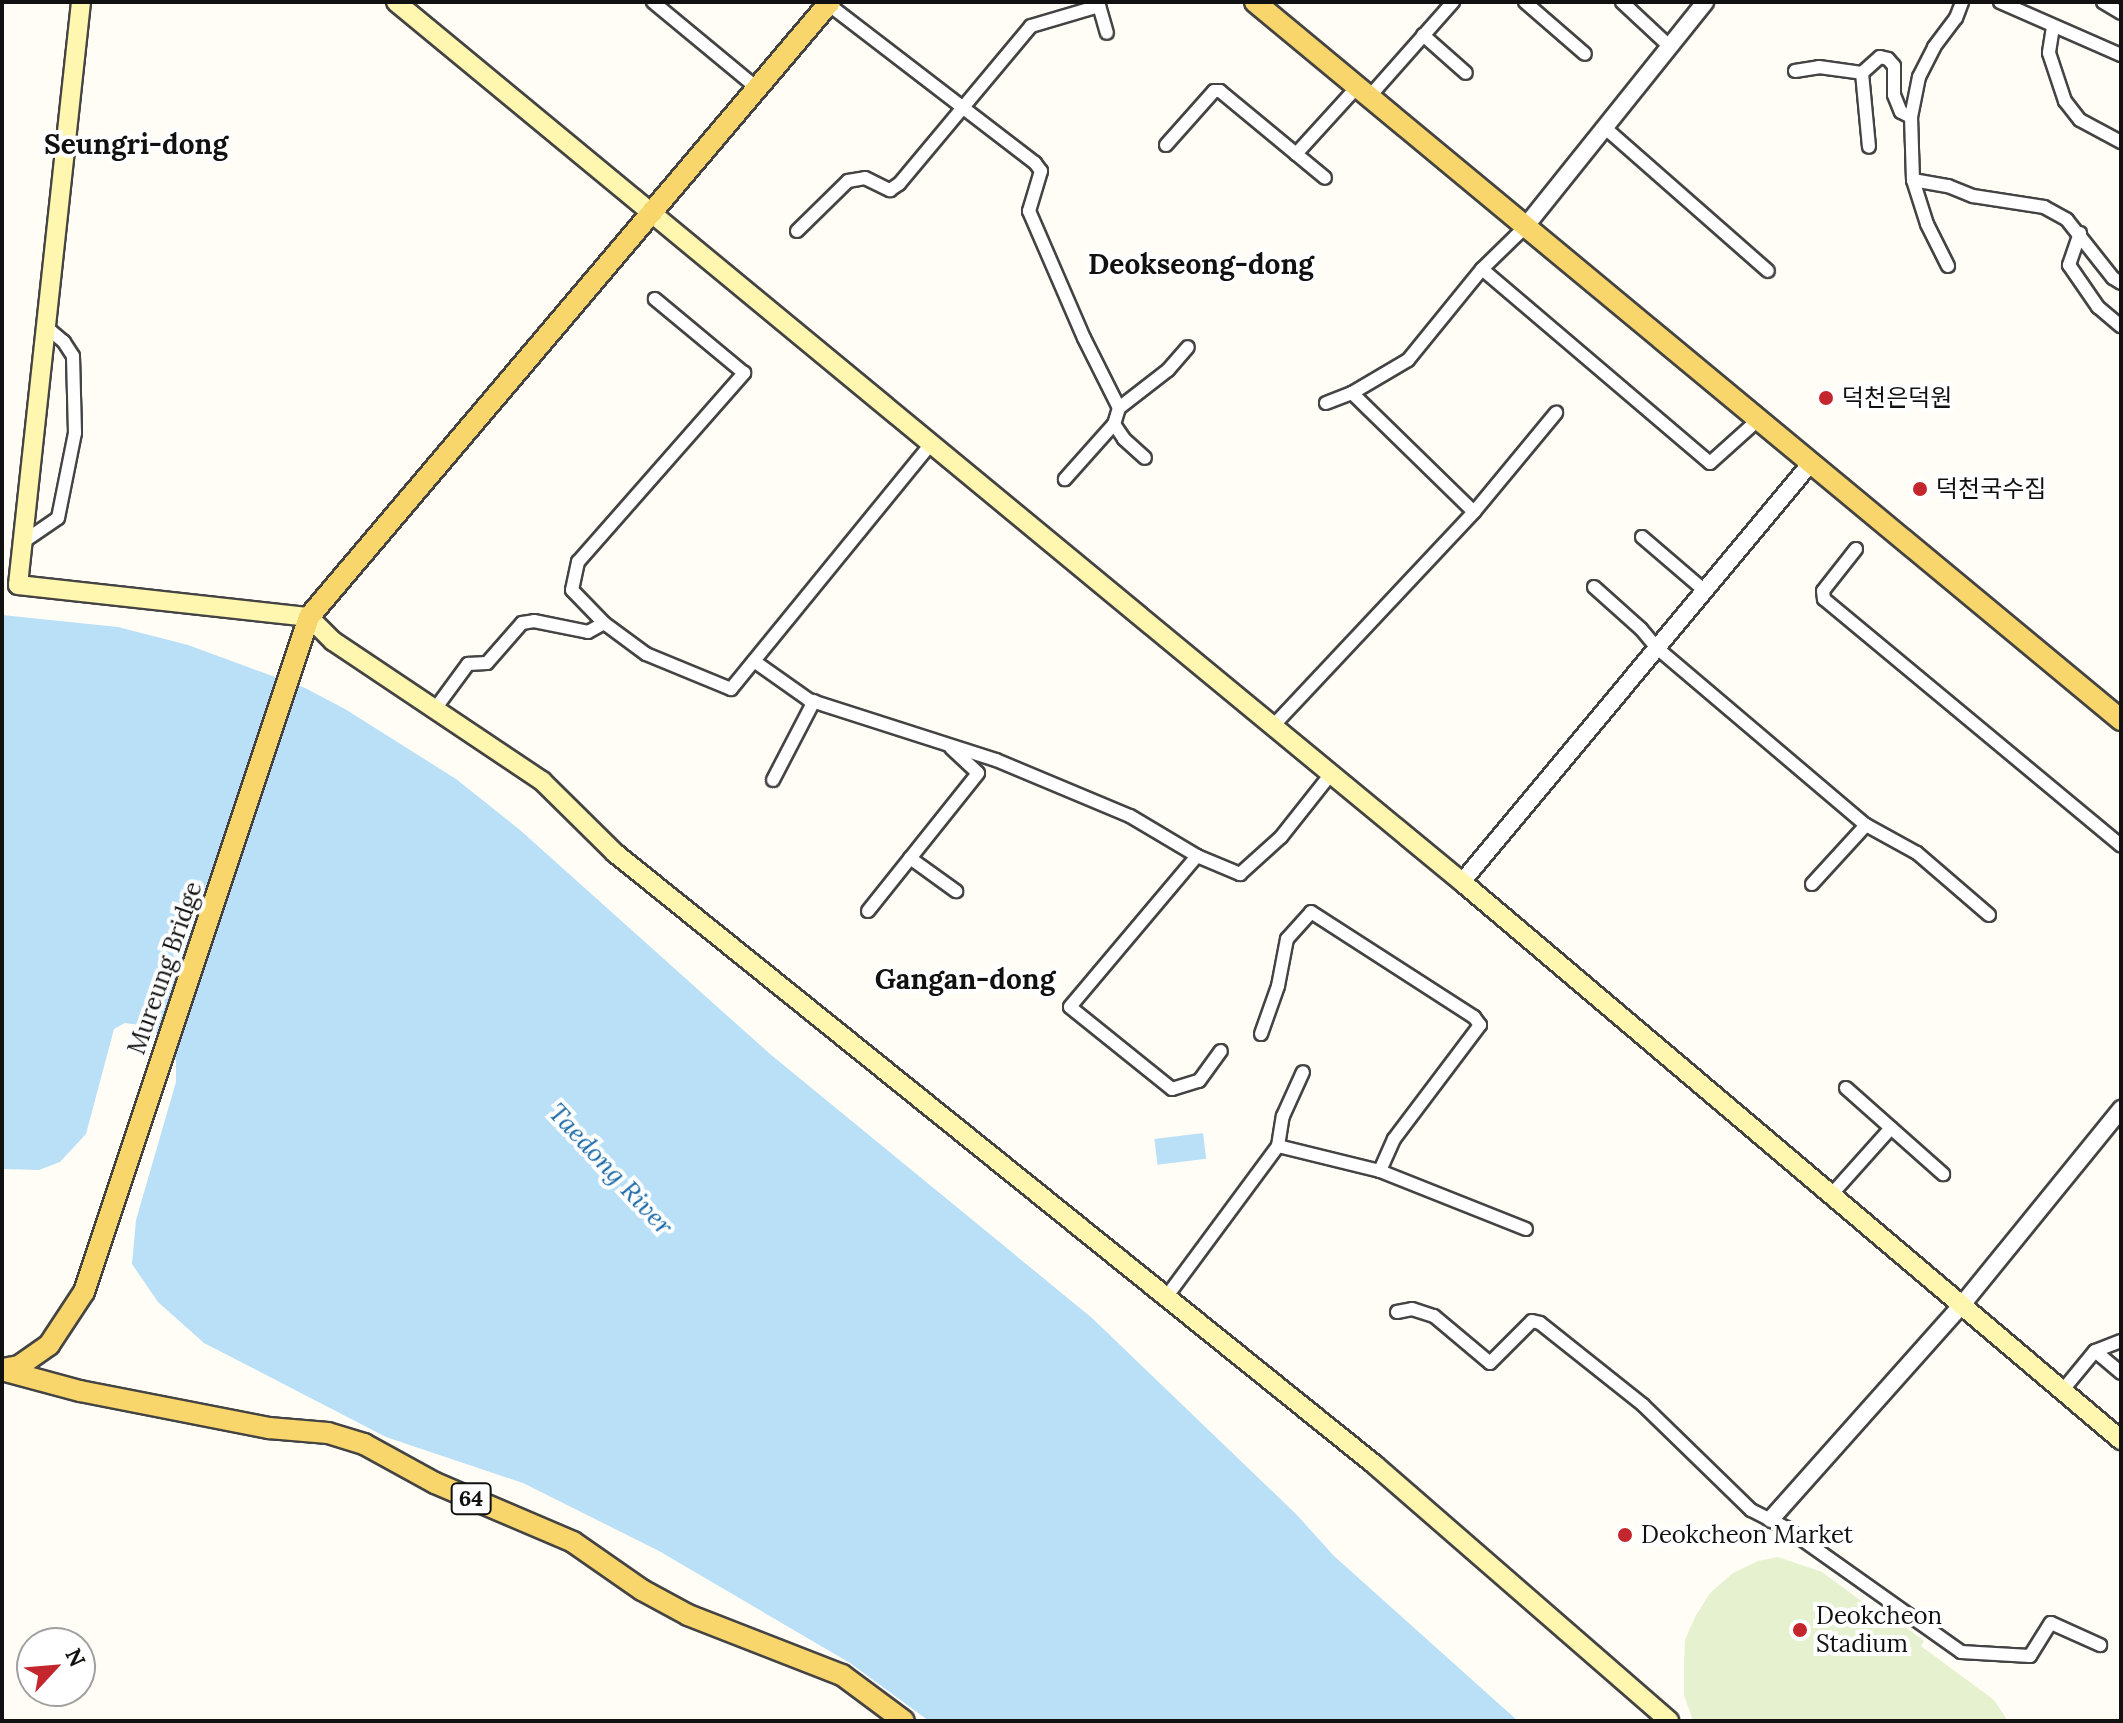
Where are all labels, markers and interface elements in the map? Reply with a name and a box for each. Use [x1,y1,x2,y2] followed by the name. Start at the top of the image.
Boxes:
[44,127,228,161] district label: Seungri-dong
[1088,247,1314,281] district label: Deokseong-dong
[1842,384,1952,412] place label: 덕천은덕원
[1817,389,1835,407] marker: 덕천은덕원
[1936,475,2046,503] place label: 덕천국수집
[1911,480,1929,498] marker: 덕천국수집
[122,878,208,1058] street label: Mureung Bridge
[875,962,1055,996] district label: Gangan-dong
[542,1097,680,1241] water label: Taedong River
[449,1481,493,1517] road number: 64
[1641,1521,1853,1549] place label: Deokcheon Market
[1616,1526,1634,1544] marker: Deokcheon Market
[1816,1602,1942,1658] place label: Deokcheon Stadium
[1791,1621,1809,1639] marker: Deokcheon Stadium
[16,1627,96,1707] north arrow
[59,1644,92,1671] text: N

